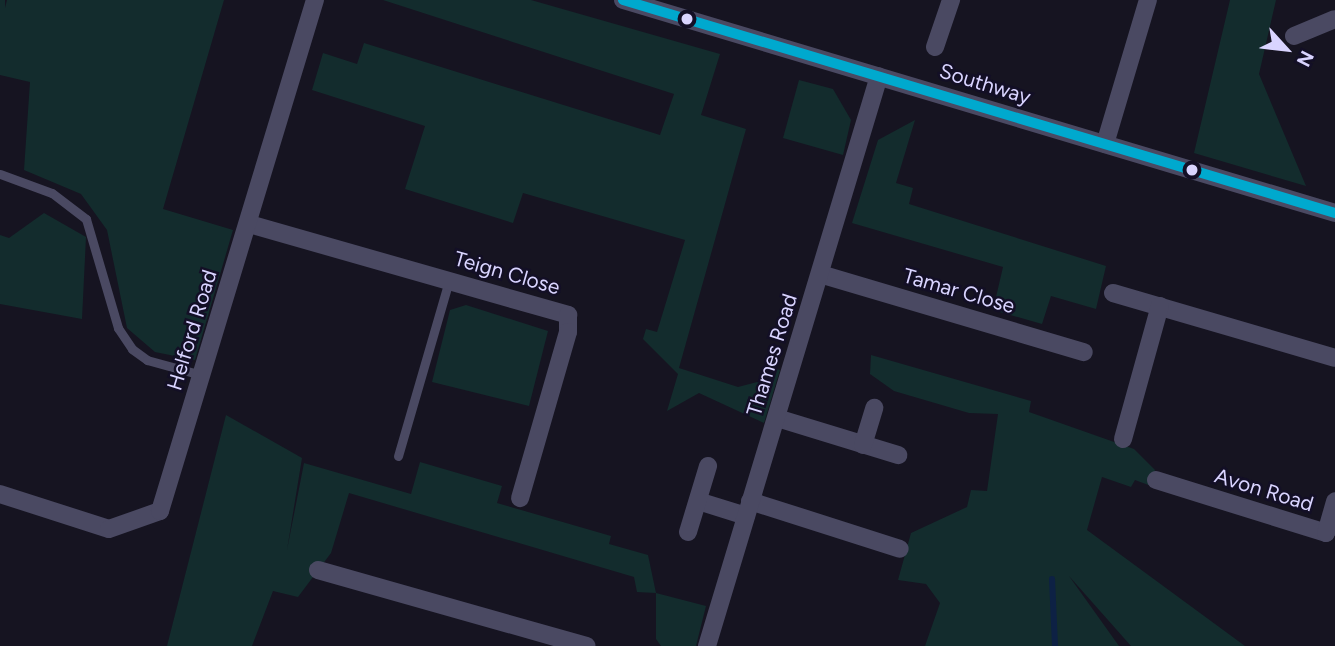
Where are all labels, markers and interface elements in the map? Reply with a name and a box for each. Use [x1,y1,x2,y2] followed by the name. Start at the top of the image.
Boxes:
[680,12,694,26] unlabelled marker
[1251,14,1321,84] north arrow
[1292,47,1319,71] text: N
[936,58,1034,110] street label: Southway
[1185,163,1199,177] unlabelled marker
[451,246,563,300] street label: Teign Close
[900,263,1018,319] street label: Tamar Close
[162,267,222,393] street label: Helford Road
[741,291,803,419] street label: Thames Road
[1212,463,1316,517] street label: Avon Road

